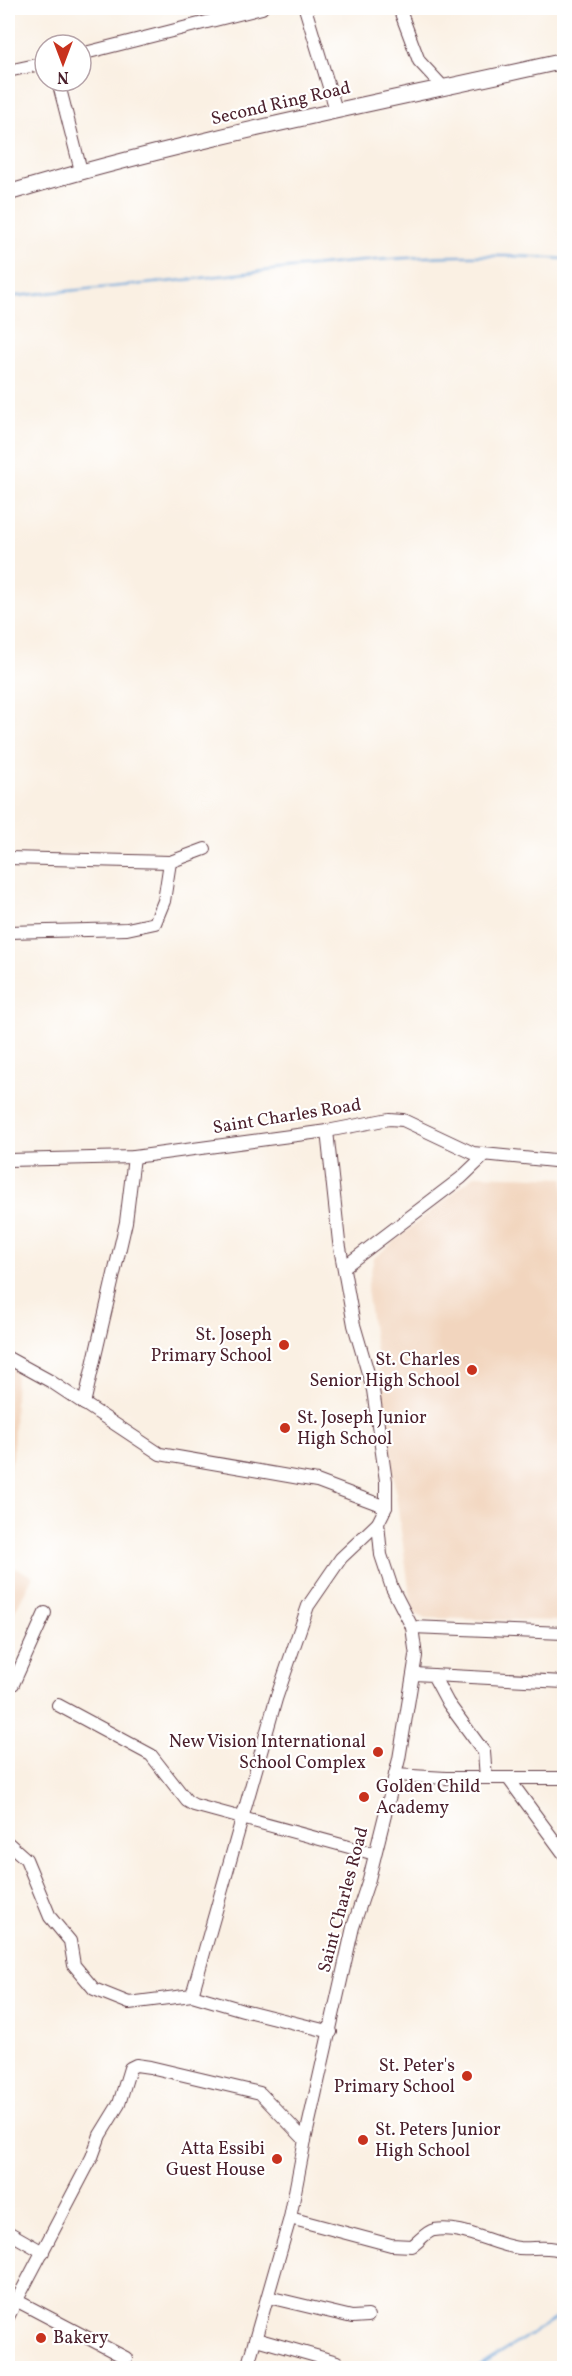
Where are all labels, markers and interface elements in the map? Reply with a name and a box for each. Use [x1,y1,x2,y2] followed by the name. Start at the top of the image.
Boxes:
[33,33,93,93] north arrow
[57,65,69,87] text: N
[209,76,353,132] street label: Second Ring Road
[211,1093,363,1141] street label: Saint Charles Road
[151,1323,272,1369] place label: St. Joseph Primary School
[277,1338,291,1352] marker: St. Joseph Primary School
[310,1348,460,1394] place label: St. Charles Senior High School
[465,1363,479,1377] marker: St. Charles Senior High School
[297,1406,427,1452] place label: St. Joseph Junior High School
[278,1421,292,1435] marker: St. Joseph Junior High School
[169,1730,366,1776] place label: New Vision International School Complex
[371,1745,385,1759] marker: New Vision International School Complex
[376,1775,480,1821] place label: Golden Child Academy
[357,1790,371,1804] marker: Golden Child Academy
[313,1824,375,1976] street label: Saint Charles Road
[334,2054,455,2100] place label: St. Peter's Primary School
[460,2069,474,2083] marker: St. Peter's Primary School
[375,2118,501,2164] place label: St. Peters Junior High School
[356,2133,370,2147] marker: St. Peters Junior High School
[166,2137,265,2183] place label: Atta Essibi Guest House
[270,2152,284,2166] marker: Atta Essibi Guest House
[53,2326,109,2351] place label: Bakery
[34,2331,48,2345] marker: Bakery

